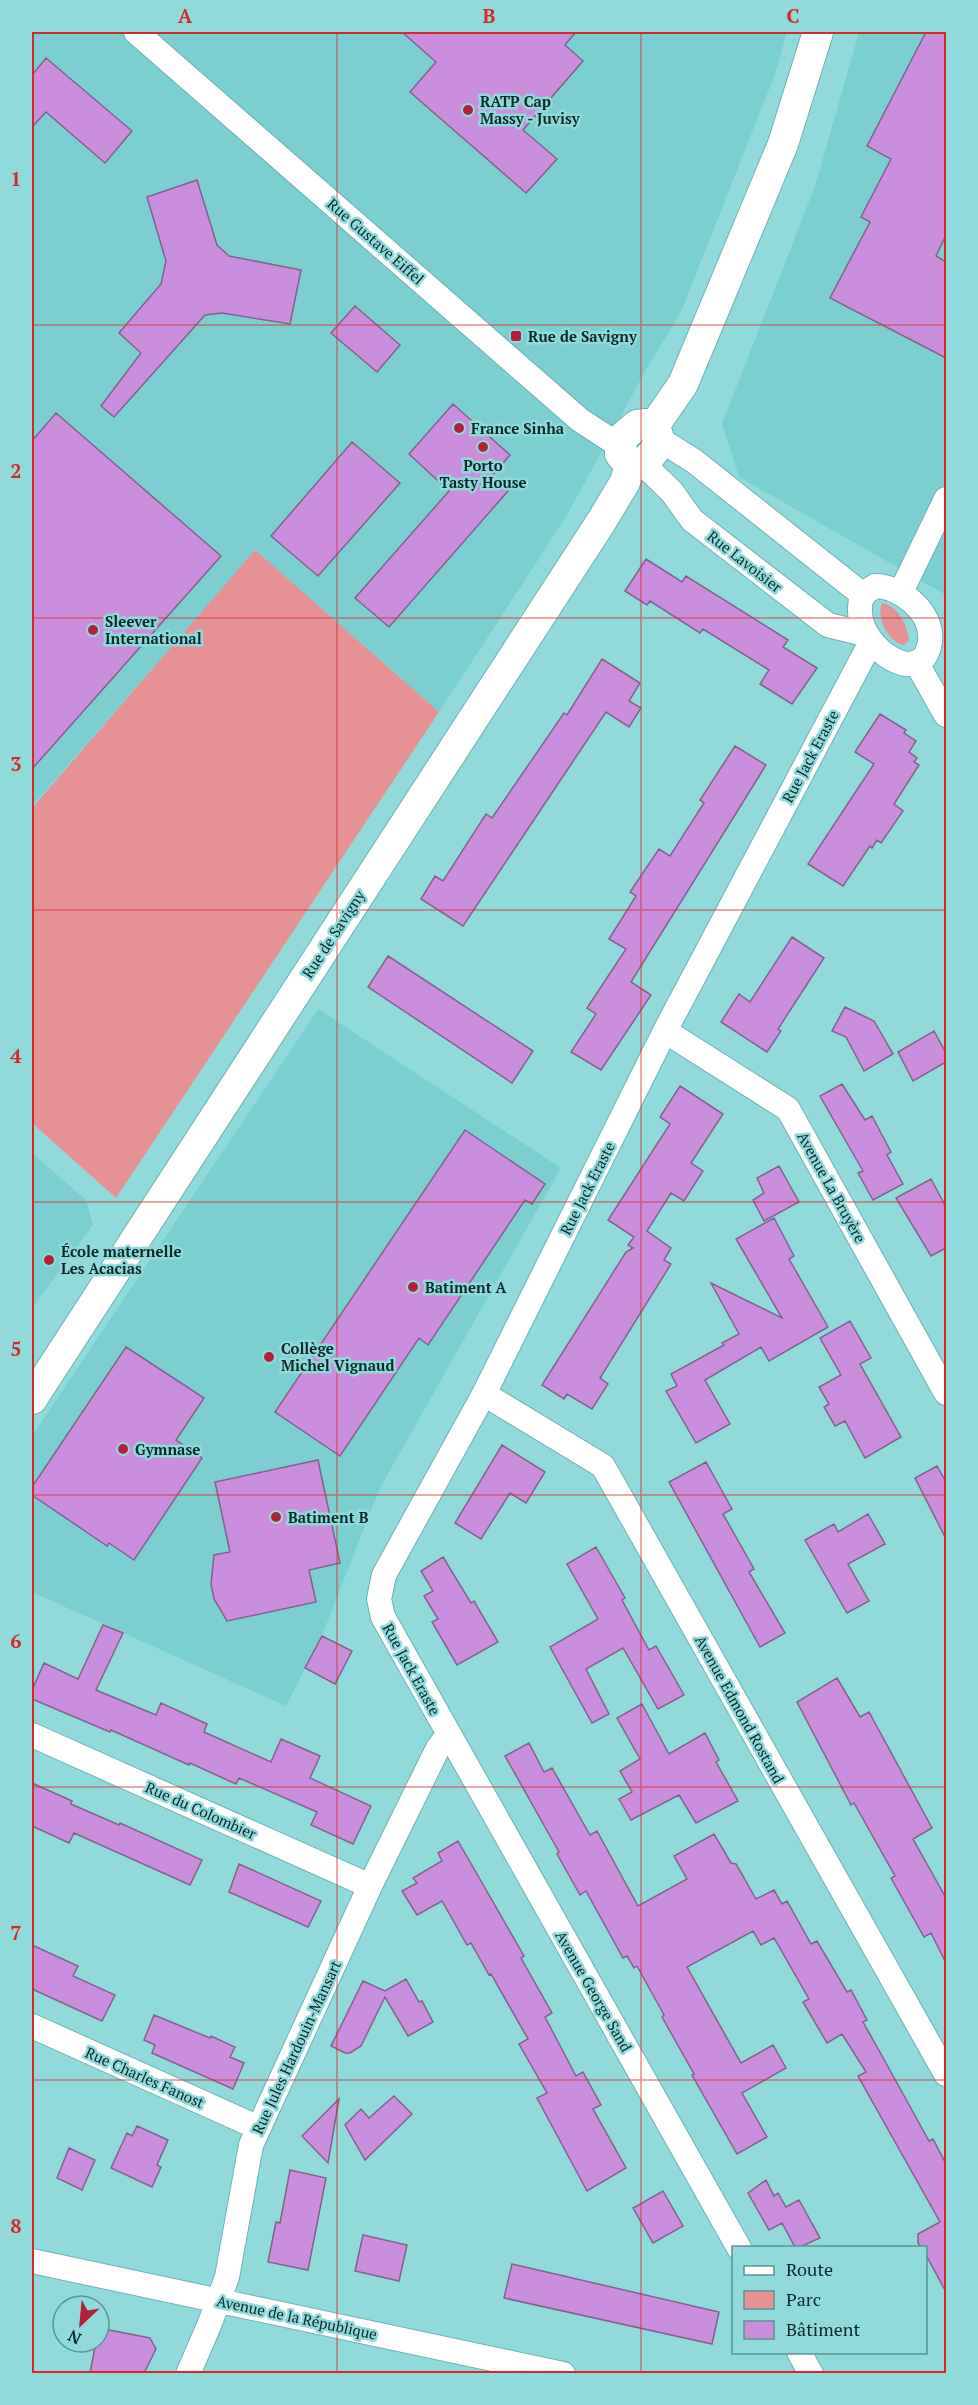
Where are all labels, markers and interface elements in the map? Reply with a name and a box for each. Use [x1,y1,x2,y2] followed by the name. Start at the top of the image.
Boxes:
[178,2,193,29] text: A
[483,2,496,29] text: B
[786,2,800,29] text: C
[480,91,581,128] place label: RATP Cap Massy - Juvisy
[461,103,475,117] marker: RATP Cap Massy - Juvisy
[10,165,22,192] text: 1
[323,194,429,288] street label: Rue Gustave Eiffel
[528,326,638,346] place label: Rue de Savigny
[509,329,523,343] marker: Rue de Savigny
[471,418,565,438] place label: France Sinha
[452,421,466,435] marker: France Sinha
[476,440,490,454] marker: Porto Tasty House
[439,455,527,492] place label: Porto Tasty House
[10,457,22,484] text: 2
[704,526,787,597] street label: Rue Lavoisier
[105,611,202,648] place label: Sleever International
[86,623,100,637] marker: Sleever International
[777,706,843,806] street label: Rue Jack Eraste
[10,750,22,777] text: 3
[297,886,369,982] street label: Rue de Savigny
[10,1042,22,1069] text: 4
[793,1128,871,1246] street label: Avenue La Bruyère
[555,1138,619,1238] street label: Rue Jack Eraste
[61,1241,182,1278] place label: École maternelle Les Acacias
[42,1253,56,1267] marker: École maternelle Les Acacias
[425,1277,507,1297] place label: Batiment A
[406,1280,420,1294] marker: Batiment A
[10,1335,22,1362] text: 5
[281,1338,394,1375] place label: Collège Michel Vignaud
[262,1350,276,1364] marker: Collège Michel Vignaud
[135,1439,200,1459] place label: Gymnase
[116,1442,130,1456] marker: Gymnase
[288,1507,369,1527] place label: Batiment B
[269,1510,283,1524] marker: Batiment B
[379,1620,445,1718] street label: Rue Jack Eraste
[10,1627,22,1654] text: 6
[691,1631,789,1787] street label: Avenue Edmond Rostand
[142,1777,260,1843] street label: Rue du Colombier
[10,1919,22,1946] text: 7
[551,1927,637,2055] street label: Avenue George Sand
[247,1957,345,2137] street label: Rue Jules Hardouin-Mansart
[82,2042,208,2112] street label: Rue Charles Fanost
[10,2212,22,2239] text: 8
[732,2246,927,2354] legend
[786,2257,833,2281] text: Route
[786,2287,821,2311] text: Parc
[215,2290,379,2344] street label: Avenue de la République
[51,2294,111,2354] north arrow
[786,2317,861,2341] text: Bâtiment
[64,2325,85,2350] text: N

